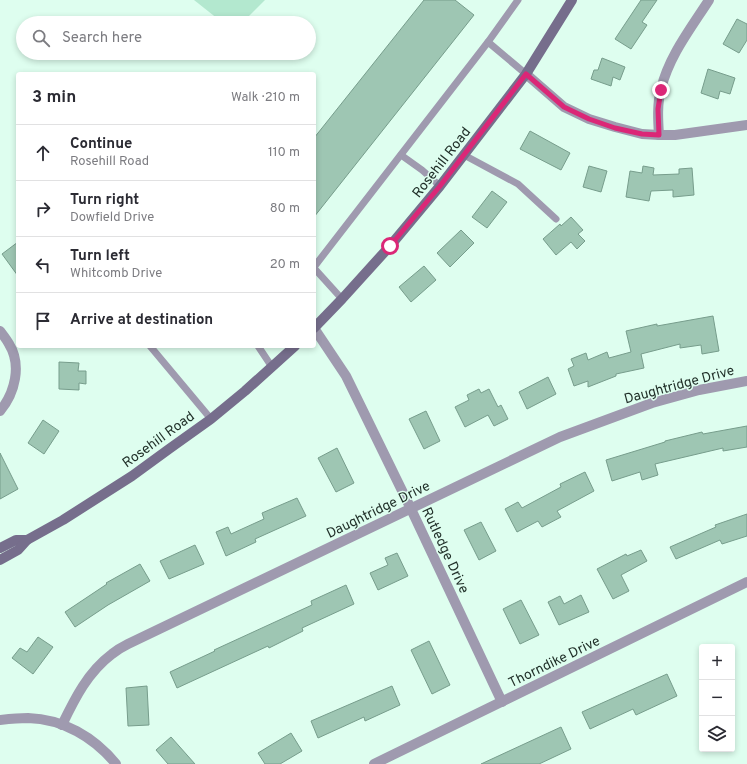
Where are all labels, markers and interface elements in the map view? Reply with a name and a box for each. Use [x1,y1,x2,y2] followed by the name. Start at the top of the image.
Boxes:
[16,16,316,60] search box
[30,27,52,49] icon: search
[62,29,142,48] text: Search here
[652,81,670,99] route end
[32,87,76,109] text: 3 min
[231,90,300,106] text: Walk · 210 m
[409,124,475,202] street label: Rosehill Road
[70,135,132,154] text: Continue
[32,142,54,164] icon: ahead
[268,145,300,161] text: 110 m
[70,154,149,170] text: Rosehill Road
[70,191,139,210] text: Turn right
[32,198,54,220] icon: right
[270,201,300,217] text: 80 m
[70,210,154,226] text: Dowfield Drive
[381,237,399,255] route start
[70,247,130,266] text: Turn left
[32,254,54,276] icon: left
[270,257,300,273] text: 20 m
[70,266,162,282] text: Whitcomb Drive
[32,310,54,332] icon: arrive
[70,311,213,330] text: Arrive at destination
[622,363,736,408] street label: Daughtridge Drive
[119,408,198,472] street label: Rosehill Road
[324,478,433,543] street label: Daughtridge Drive
[417,505,472,596] street label: Rutledge Drive
[506,633,603,692] street label: Thorndike Drive
[699,644,735,752] map controls
[699,644,735,680] button: +
[699,680,735,716] button: −
[699,716,735,752] button: layers

